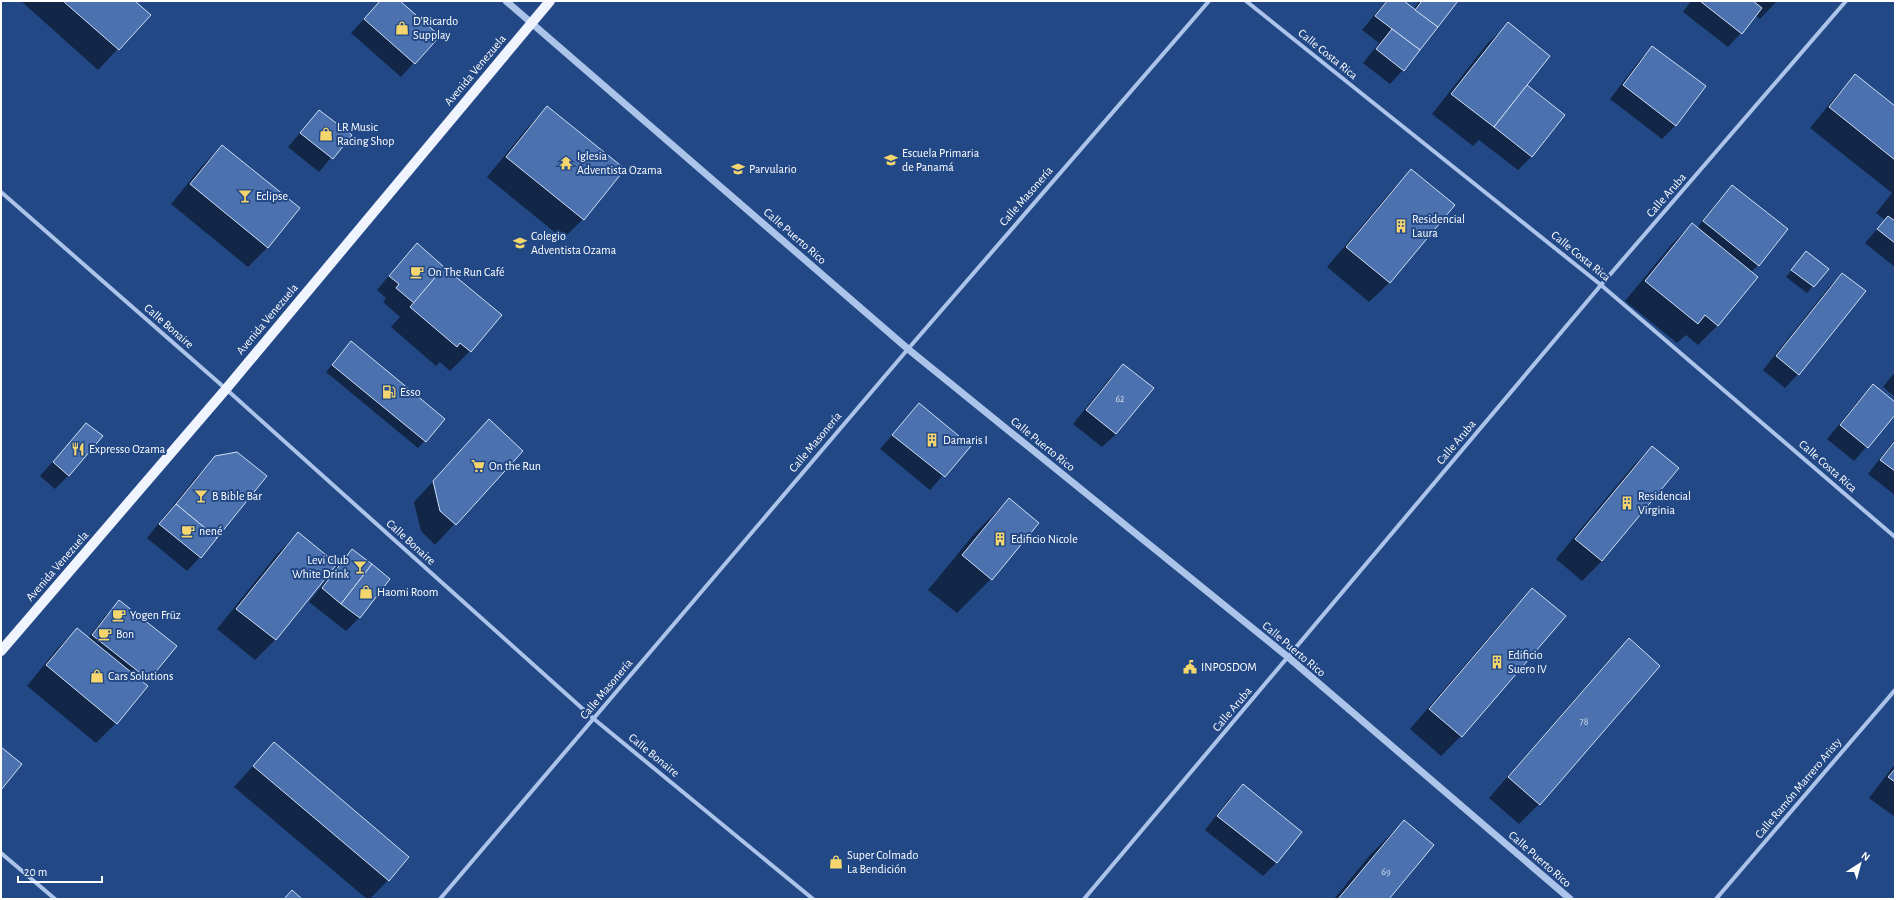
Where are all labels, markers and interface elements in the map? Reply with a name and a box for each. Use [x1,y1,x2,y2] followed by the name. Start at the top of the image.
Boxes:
[413,15,458,42] place label: D'Ricardo Supplay
[394,20,410,36] shop icon: D'Ricardo Supplay
[1296,27,1360,82] street label: Calle Costa Rica
[442,32,508,108] street label: Avenida Venezuela
[337,121,394,147] place label: LR Music Racing Shop
[318,126,334,142] shop icon: LR Music Racing Shop
[902,147,980,173] place label: Escuela Primaria de Panamá
[577,150,663,176] place label: Iglesia Adventista Ozama
[883,152,899,168] school or university icon: Escuela Primaria de Panamá
[558,155,574,171] temple icon: Iglesia Adventista Ozama
[730,161,746,177] school or university icon: Parvulario
[749,163,797,175] place label: Parvulario
[997,164,1055,228] street label: Calle Masonería
[1644,170,1688,219] street label: Calle Aruba
[237,188,253,204] bar icon: Eclipse
[256,190,288,202] place label: Eclipse
[761,206,829,266] street label: Calle Puerto Rico
[1412,213,1465,239] place label: Residencial Laura
[1393,218,1409,234] building icon: Residencial Laura
[1549,229,1613,284] street label: Calle Costa Rica
[531,230,617,256] place label: Colegio Adventista Ozama
[512,235,528,251] school or university icon: Colegio Adventista Ozama
[409,264,425,280] cafe icon: On The Run Café
[428,266,505,278] place label: On The Run Café
[234,281,300,357] street label: Avenida Venezuela
[142,301,196,351] street label: Calle Bonaire
[381,384,397,400] fuel station icon: Esso
[400,386,421,398] place label: Esso
[1115,394,1125,404] house number: 62
[786,409,844,474] street label: Calle Masonería
[1009,415,1077,473] street label: Calle Puerto Rico
[1434,417,1478,466] street label: Calle Aruba
[924,432,940,448] building icon: Damaris I
[943,434,988,446] place label: Damaris I
[1797,438,1860,495] street label: Calle Costa Rica
[70,441,86,457] restaurant icon: Expresso Ozama
[89,443,166,455] place label: Expresso Ozama
[470,458,486,474] supermarket icon: On the Run
[489,460,541,472] place label: On the Run
[193,488,209,504] bar icon: B Bible Bar
[212,490,262,502] place label: B Bible Bar
[1638,490,1691,516] place label: Residencial Virginia
[1619,495,1635,511] building icon: Residencial Virginia
[384,517,438,567] street label: Calle Bonaire
[180,523,196,539] cafe icon: nené
[199,525,222,537] place label: nené
[23,528,91,603] street label: Avenida Venezuela
[992,531,1008,547] building icon: Edificio Nicole
[1011,533,1078,545] place label: Edificio Nicole
[292,554,350,580] place label: Levi Club White Drink
[352,559,368,575] bar icon: Levi Club White Drink
[358,584,374,600] shop icon: Haomi Room
[377,586,438,598] place label: Haomi Room
[111,607,127,623] cafe icon: Yogen Früz
[130,609,181,621] place label: Yogen Früz
[1260,619,1328,679] street label: Calle Puerto Rico
[97,626,113,642] cafe icon: Bon
[116,628,134,640] place label: Bon
[1508,649,1547,675] place label: Edificio Suero IV
[1489,654,1505,670] building icon: Edificio Suero IV
[577,656,635,721] street label: Calle Masonería
[1182,659,1198,675] public building icon: INPOSDOM
[1201,661,1257,673] place label: INPOSDOM
[89,668,105,684] shop icon: Cars Solutions
[108,670,174,682] place label: Cars Solutions
[1210,684,1254,733] street label: Calle Aruba
[1580,717,1589,727] house number: 78
[626,731,682,779] street label: Calle Bonaire
[1752,735,1844,841] street label: Calle Ramón Marrero Aristy
[1506,829,1574,889] street label: Calle Puerto Rico
[1840,844,1880,884] north arrow
[847,849,918,875] place label: Super Colmado La Bendición
[1859,850,1872,863] text: N
[828,854,844,870] shop icon: Super Colmado La Bendición
[18,858,102,884] scale bar
[24,866,47,878] text: 20 m
[1381,867,1391,877] house number: 69

